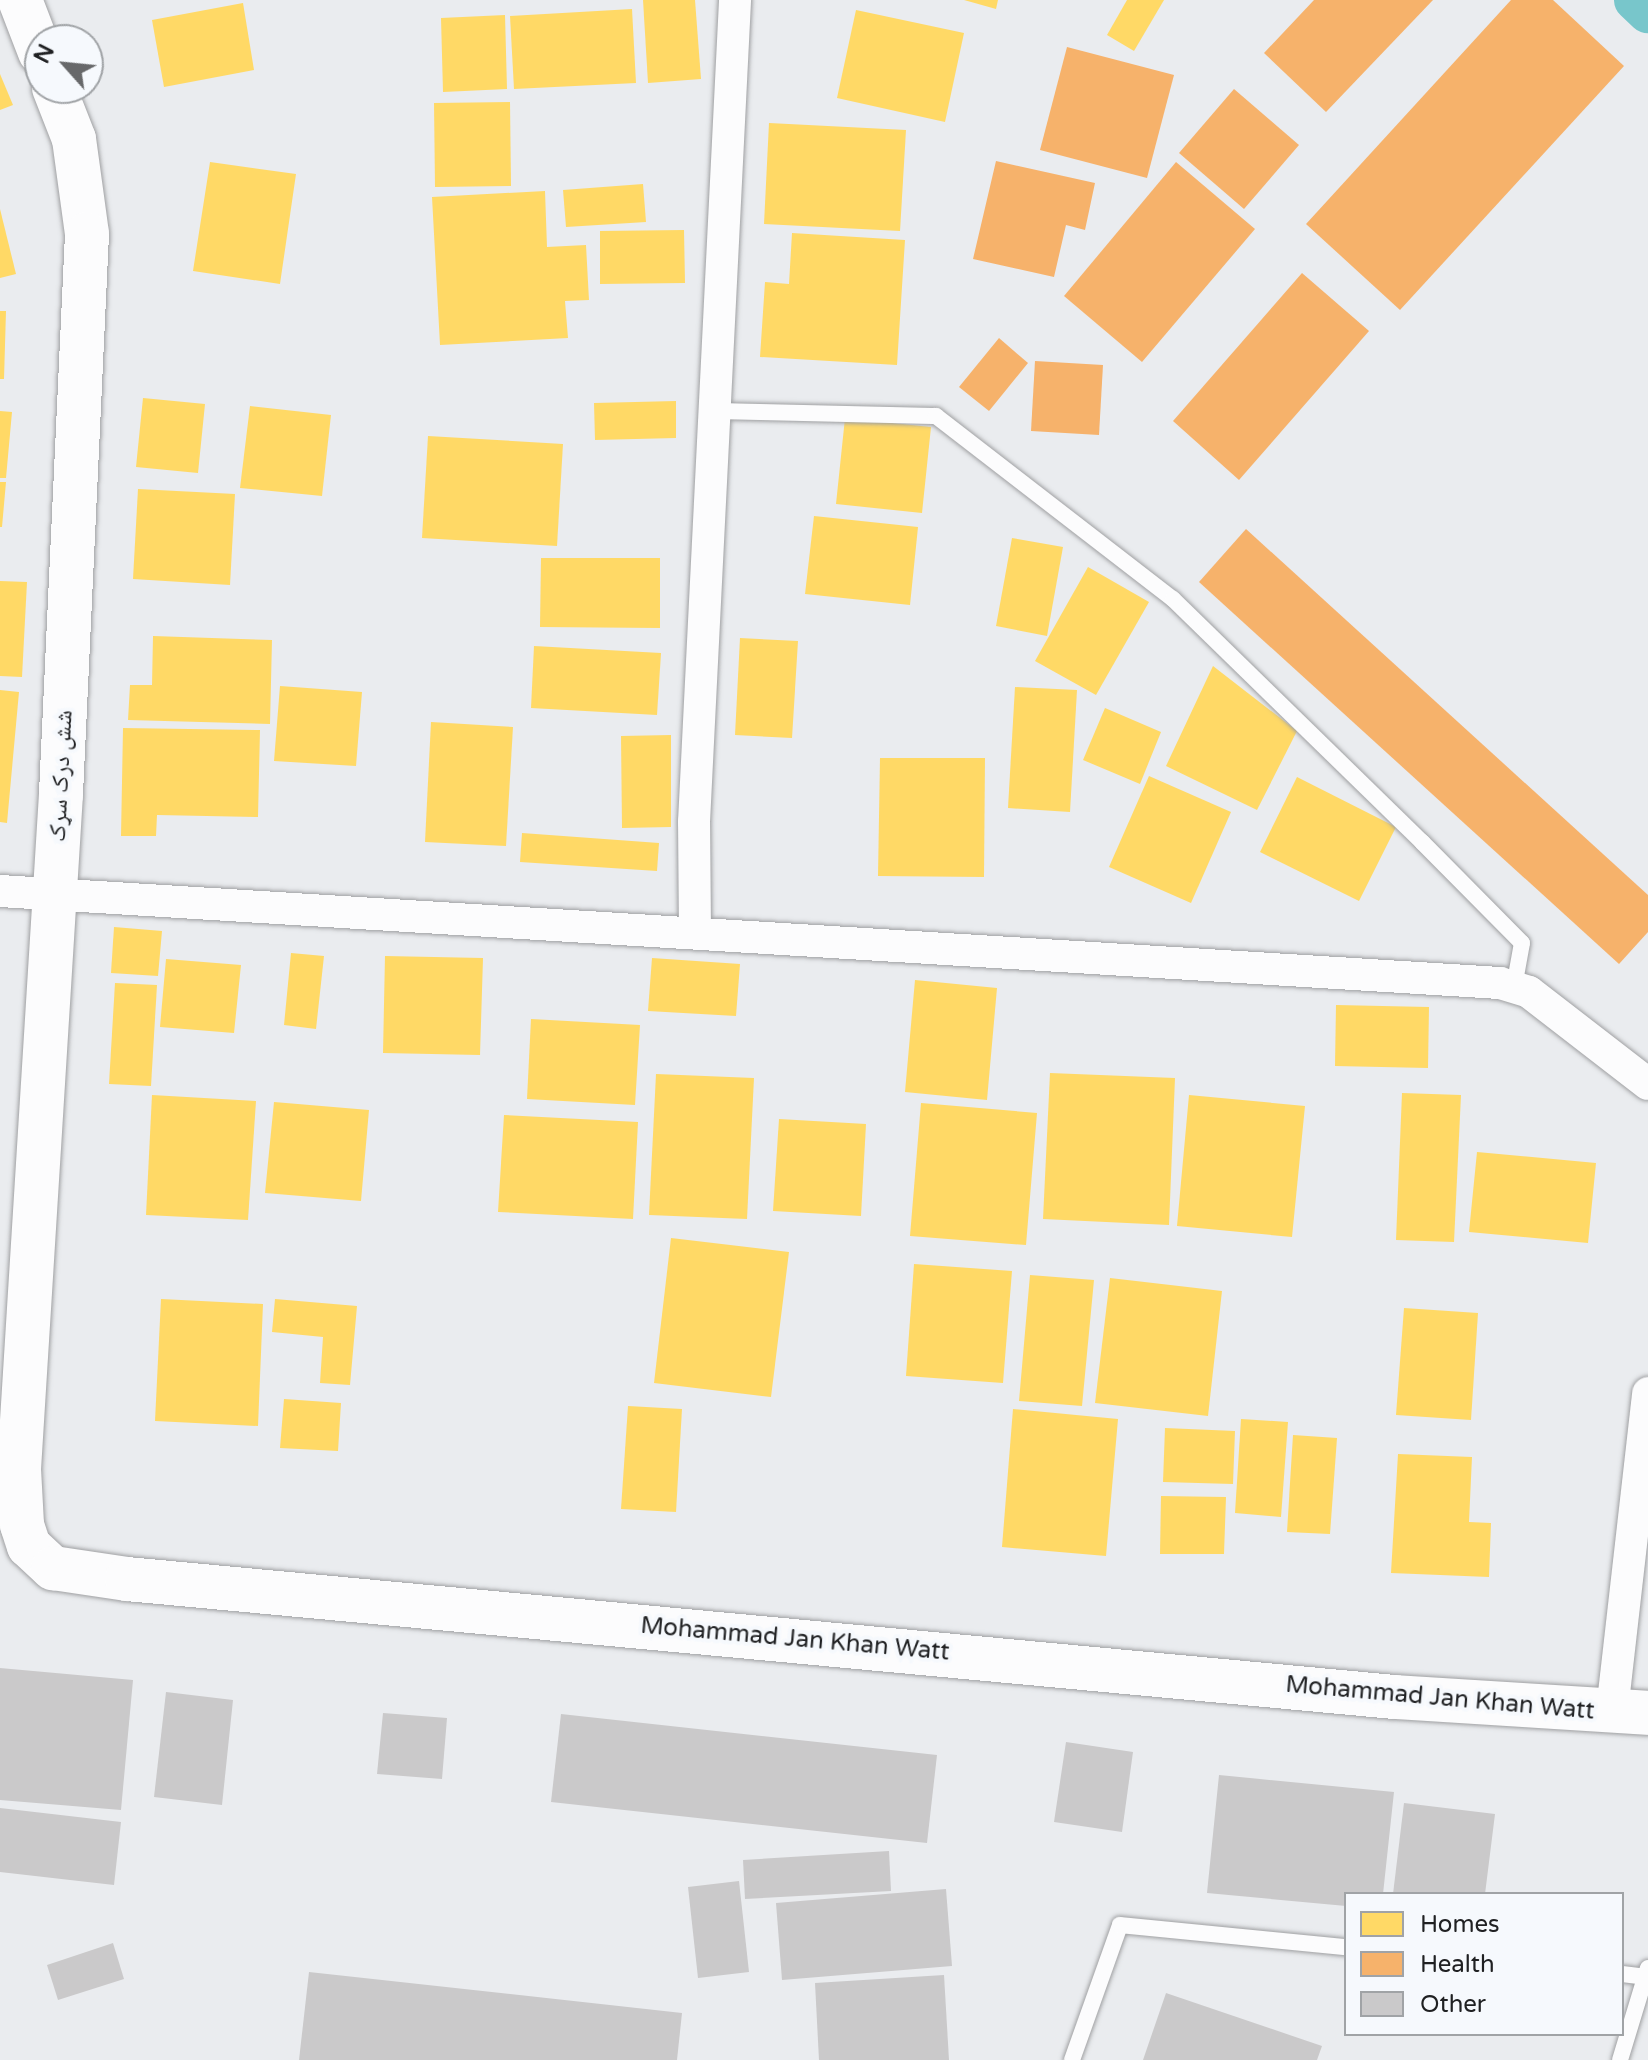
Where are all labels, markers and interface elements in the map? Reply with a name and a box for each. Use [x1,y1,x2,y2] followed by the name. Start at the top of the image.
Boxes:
[24,24,104,104] north arrow
[29,40,60,68] text: N
[43,709,79,843] street label: شش درک سړک
[639,1611,951,1667] street label: Mohammad Jan Khan Watt
[1284,1670,1596,1726] street label: Mohammad Jan Khan Watt
[1344,1892,1624,2036] legend
[1420,1910,1500,1939] text: Homes
[1420,1950,1495,1979] text: Health
[1420,1990,1486,2019] text: Other

